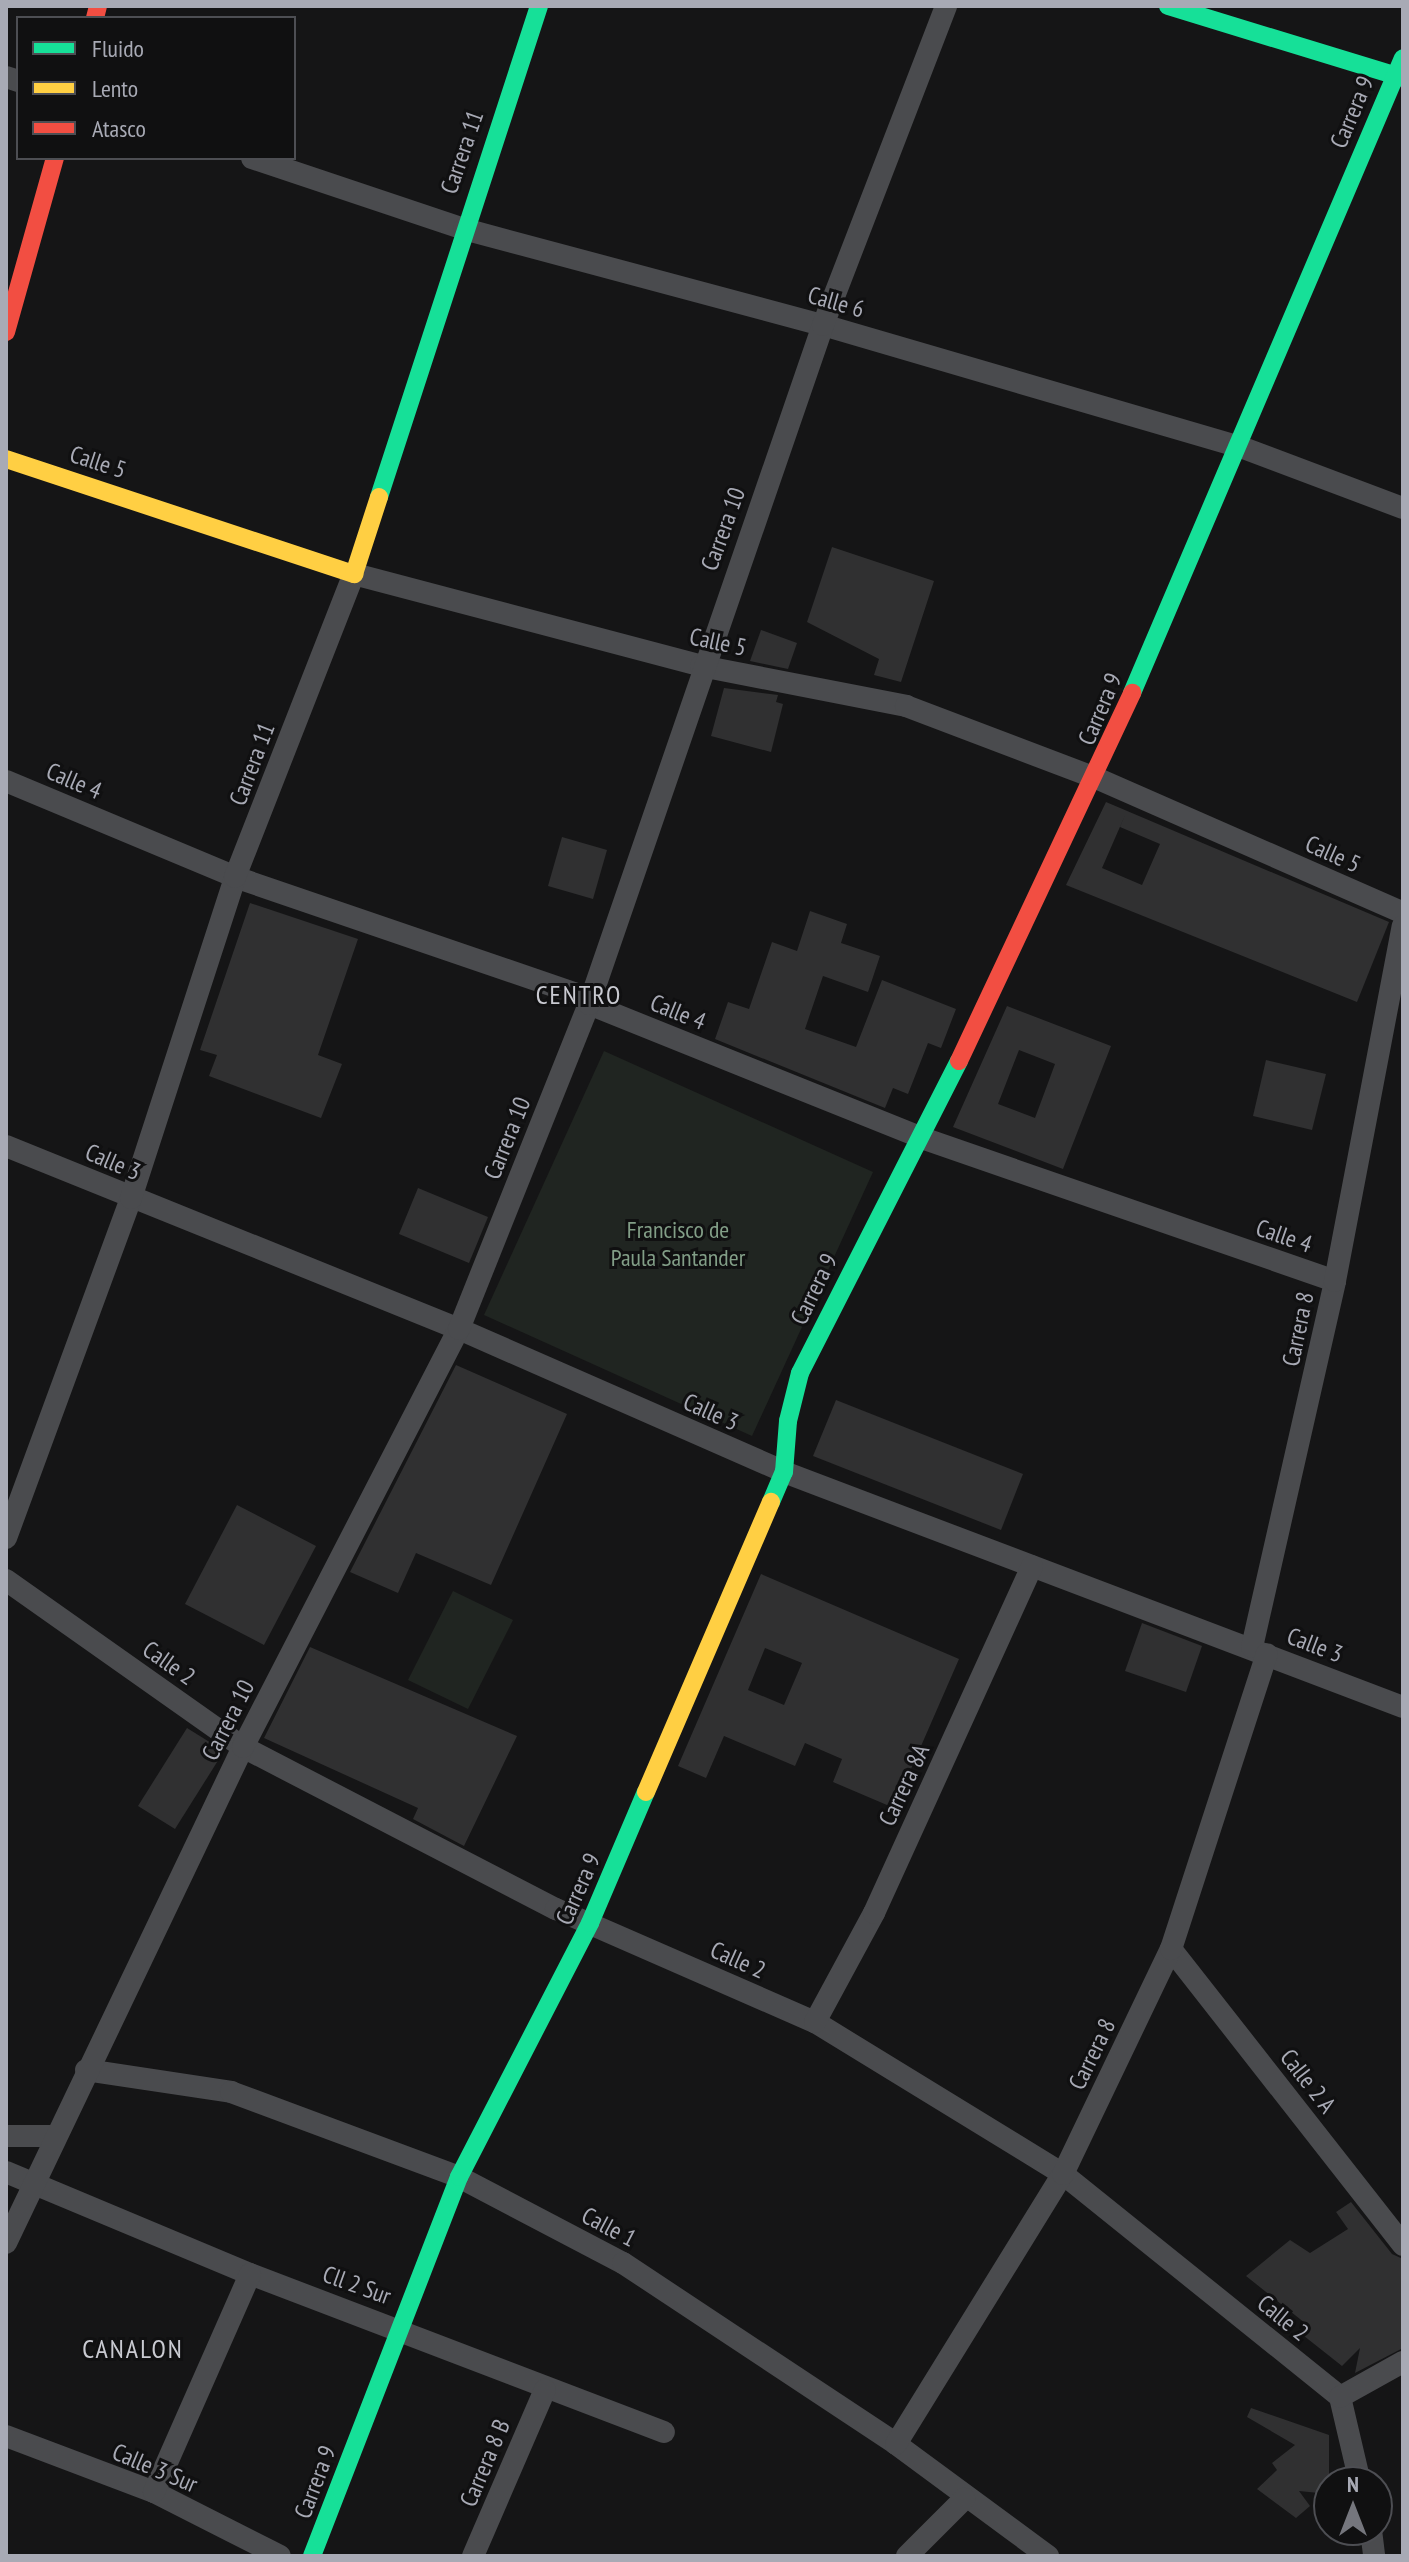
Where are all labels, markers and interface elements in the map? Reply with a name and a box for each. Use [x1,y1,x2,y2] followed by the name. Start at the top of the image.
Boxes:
[16,16,296,160] legend
[92,33,144,64] text: Fluido
[1324,72,1380,152] street label: Carrera 9
[92,73,138,104] text: Lento
[434,107,490,197] street label: Carrera 11
[92,113,146,144] text: Atasco
[805,280,867,324] street label: Calle 6
[66,439,130,485] street label: Calle 5
[695,484,751,574] street label: Carrera 10
[687,622,749,662] street label: Calle 5
[1072,669,1128,749] street label: Carrera 9
[223,719,281,809] street label: Carrera 11
[42,757,106,805] street label: Calle 4
[1301,829,1365,879] street label: Calle 5
[536,979,622,1011] district label: CENTRO
[646,988,710,1036] street label: Calle 4
[478,1093,536,1183] street label: Carrera 10
[81,1138,145,1186] street label: Calle 3
[1252,1213,1316,1259] street label: Calle 4
[611,1216,745,1272] park label: Francisco de Paula Santander
[785,1249,843,1329] street label: Carrera 9
[1276,1289,1320,1369] street label: Carrera 8
[679,1387,743,1437] street label: Calle 3
[1283,1621,1347,1669] street label: Calle 3
[137,1635,201,1691] street label: Calle 2
[196,1675,260,1765] street label: Carrera 10
[873,1740,935,1830] street label: Carrera 8A
[550,1849,606,1929] street label: Carrera 9
[706,1935,770,1985] street label: Calle 2
[1063,2014,1121,2094] street label: Carrera 8
[1274,2043,1342,2119] street label: Calle 2 A
[577,2201,641,2253] street label: Calle 1
[319,2259,395,2311] street label: Cll 2 Sur
[1252,2289,1314,2347] street label: Calle 2
[82,2333,184,2365] district label: CANALON
[454,2415,516,2511] street label: Carrera 8 B
[108,2437,202,2499] street label: Calle 3 Sur
[288,2442,342,2522] street label: Carrera 9
[1313,2466,1393,2546] north arrow
[1347,2470,1359,2498] text: N

